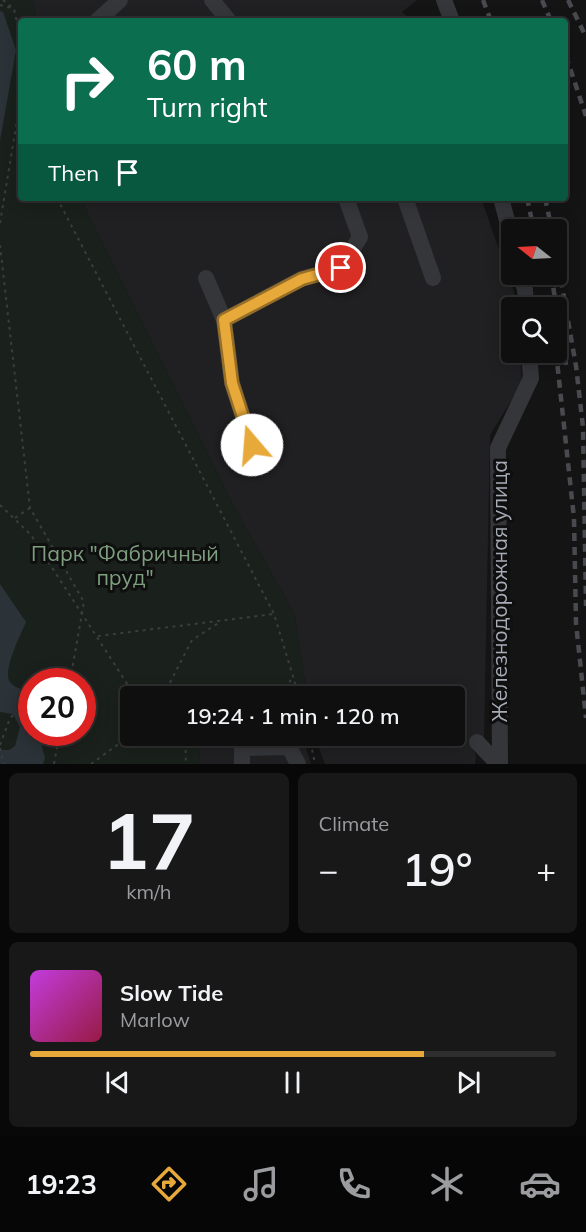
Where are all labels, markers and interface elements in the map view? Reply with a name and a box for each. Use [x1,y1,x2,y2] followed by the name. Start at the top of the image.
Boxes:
[147,38,247,91] text: 60 m
[48,42,126,120] icon: right
[147,90,267,124] text: Turn right
[111,156,144,189] icon: arrive
[48,159,99,187] text: Then
[501,219,567,285] north arrow
[501,219,567,363] map controls
[315,242,366,293] pin
[324,251,357,284] icon: arrive
[501,297,567,363] button: search
[220,413,284,477] position arrow
[486,460,512,722] street label: Железнодорожная улица
[31,540,219,590] park label: Парк "Фабричный пруд"
[18,668,96,746] speed limit sign: 20
[185,702,400,730] text: 19:24 · 1 min · 120 m
[102,791,196,889] text: 17
[319,811,389,836] text: Climate
[402,841,473,897] text: 19°
[319,849,338,890] text: −
[536,849,556,890] text: +
[126,879,171,904] text: km/h
[120,979,223,1007] text: Slow Tide
[120,1007,190,1032] text: Marlow
[101,1066,134,1099] icon: previous
[276,1066,309,1099] icon: pause
[452,1066,485,1099] icon: next
[148,1163,190,1205] icon: directions
[240,1163,282,1205] icon: music
[333,1163,375,1205] icon: phone
[426,1163,468,1205] icon: climate
[519,1163,561,1205] icon: car
[25,1167,97,1201] text: 19:23

